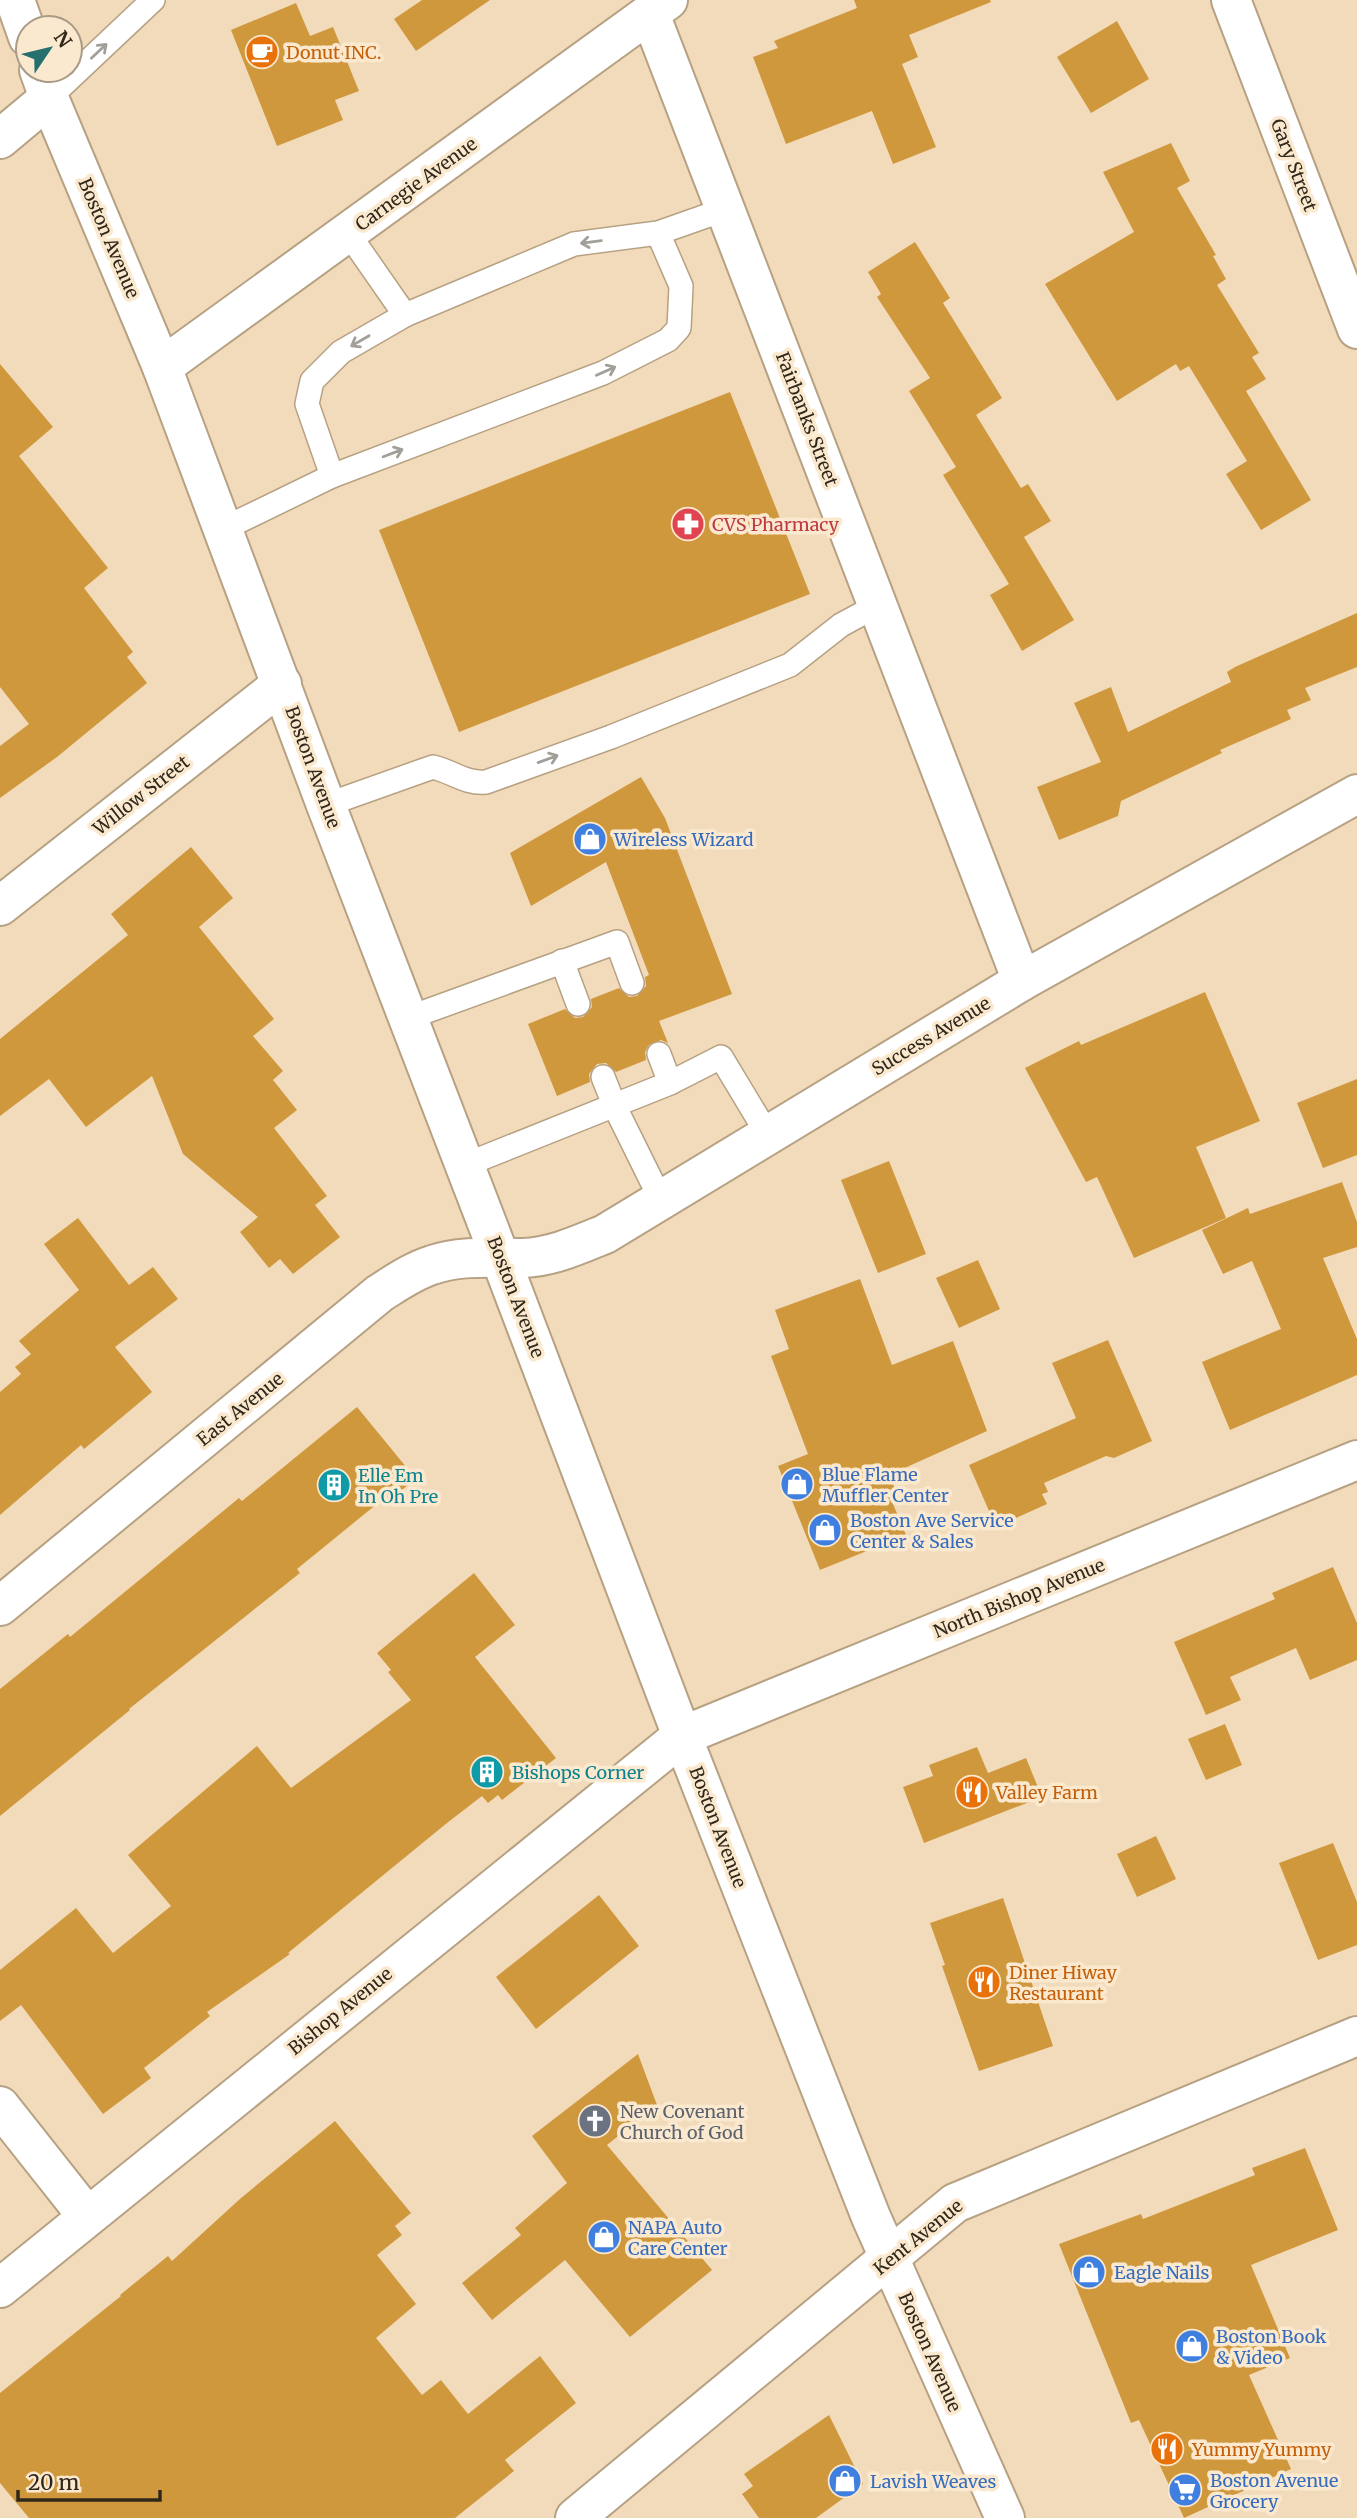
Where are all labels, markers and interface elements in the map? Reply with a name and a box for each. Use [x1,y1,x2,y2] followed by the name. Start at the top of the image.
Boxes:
[14,14,84,84] north arrow
[49,26,77,52] text: N
[243,33,281,71] cafe icon: Donut INC.
[286,41,381,64] place label: Donut INC.
[90,43,107,60] one-way arrow
[1266,115,1322,215] street label: Gary Street
[351,132,481,236] street label: Carnegie Avenue
[73,174,145,302] street label: Boston Avenue
[580,236,603,249] one-way arrow
[350,335,371,348] one-way arrow
[771,349,843,489] street label: Fairbanks Street
[594,364,616,377] one-way arrow
[382,445,403,458] one-way arrow
[669,505,707,543] pharmacy icon: CVS Pharmacy
[712,513,840,536] place label: CVS Pharmacy
[280,703,346,831] street label: Boston Avenue
[87,750,194,840] street label: Willow Street
[537,752,559,765] one-way arrow
[571,820,609,858] shop icon: Wireless Wizard
[613,828,754,851] place label: Wireless Wizard
[868,992,994,1080] street label: Success Avenue
[482,1233,550,1361] street label: Boston Avenue
[192,1367,288,1451] street label: East Avenue
[822,1463,949,1507] place label: Blue Flame Muffler Center
[358,1464,438,1508] place label: Elle Em In Oh Pre
[778,1465,816,1503] shop icon: Blue Flame Muffler Center
[315,1466,353,1504] building icon: Elle Em In Oh Pre
[850,1509,1014,1553] place label: Boston Ave Service Center & Sales
[806,1511,844,1549] shop icon: Boston Ave Service Center & Sales
[930,1553,1108,1643] street label: North Bishop Avenue
[468,1753,506,1791] building icon: Bishops Corner
[512,1761,644,1784] place label: Bishops Corner
[684,1763,752,1891] street label: Boston Avenue
[953,1773,991,1811] restaurant icon: Valley Farm
[995,1781,1098,1804] place label: Valley Farm
[1009,1961,1117,2005] place label: Diner Hiway Restaurant
[283,1962,397,2060] street label: Bishop Avenue
[965,1963,1003,2001] restaurant icon: Diner Hiway Restaurant
[620,2100,744,2144] place label: New Covenant Church of God
[576,2102,614,2140] church icon: New Covenant Church of God
[869,2194,967,2280] street label: Kent Avenue
[628,2216,728,2260] place label: NAPA Auto Care Center
[585,2218,623,2256] shop icon: NAPA Auto Care Center
[1070,2253,1108,2291] shop icon: Eagle Nails
[1114,2261,1210,2284] place label: Eagle Nails
[893,2289,967,2415] street label: Boston Avenue
[1216,2325,1327,2369] place label: Boston Book & Video
[1173,2327,1211,2365] shop icon: Boston Book & Video
[1148,2430,1186,2468] restaurant icon: Yummy Yummy
[1191,2438,1332,2461] place label: Yummy Yummy
[18,2458,159,2502] scale bar
[826,2462,864,2500] shop icon: Lavish Weaves
[28,2469,80,2496] text: 20 m
[1210,2469,1338,2513] place label: Boston Avenue Grocery
[870,2470,997,2493] place label: Lavish Weaves
[1166,2471,1204,2509] supermarket icon: Boston Avenue Grocery

